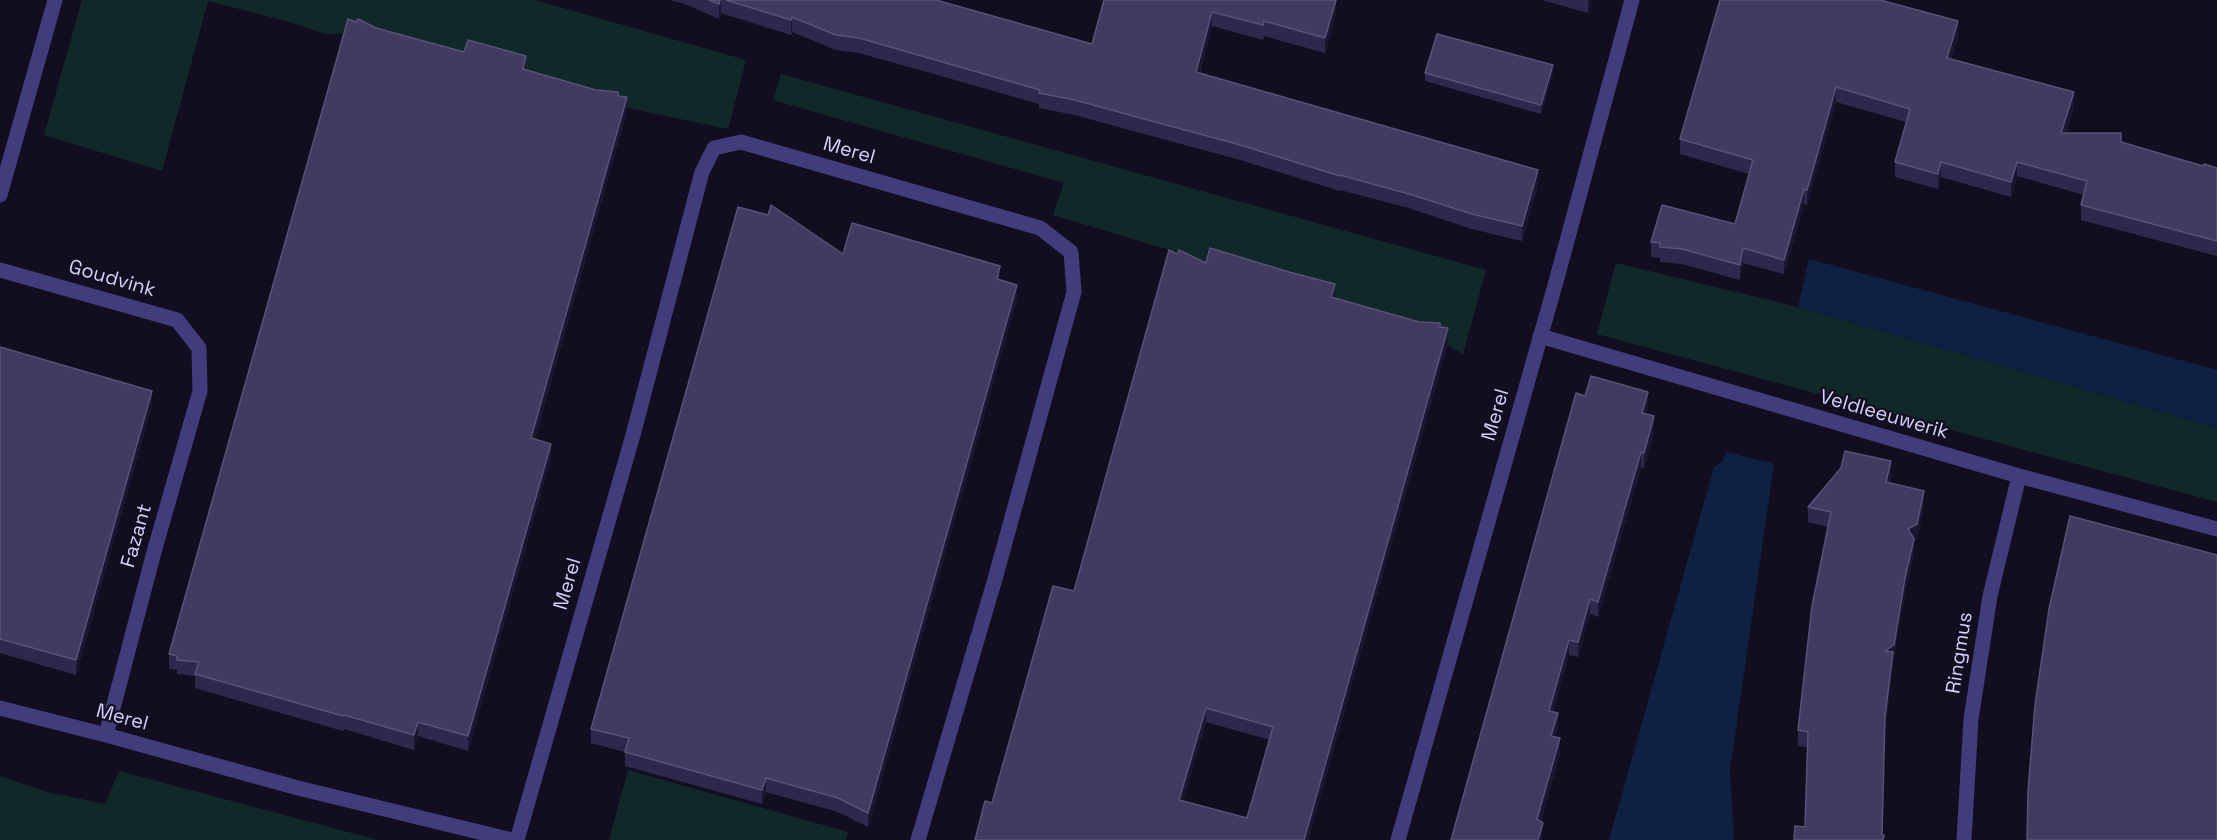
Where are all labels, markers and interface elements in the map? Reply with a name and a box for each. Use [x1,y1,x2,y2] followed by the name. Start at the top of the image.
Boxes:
[820,132,878,170] street label: Merel
[66,255,158,303] street label: Goudvink
[1817,385,1951,445] street label: Veldleeuwerik
[1477,386,1515,444] street label: Merel
[116,501,158,571] street label: Fazant
[549,555,587,613] street label: Merel
[1942,610,1978,696] street label: Ringmus
[93,700,151,736] street label: Merel

